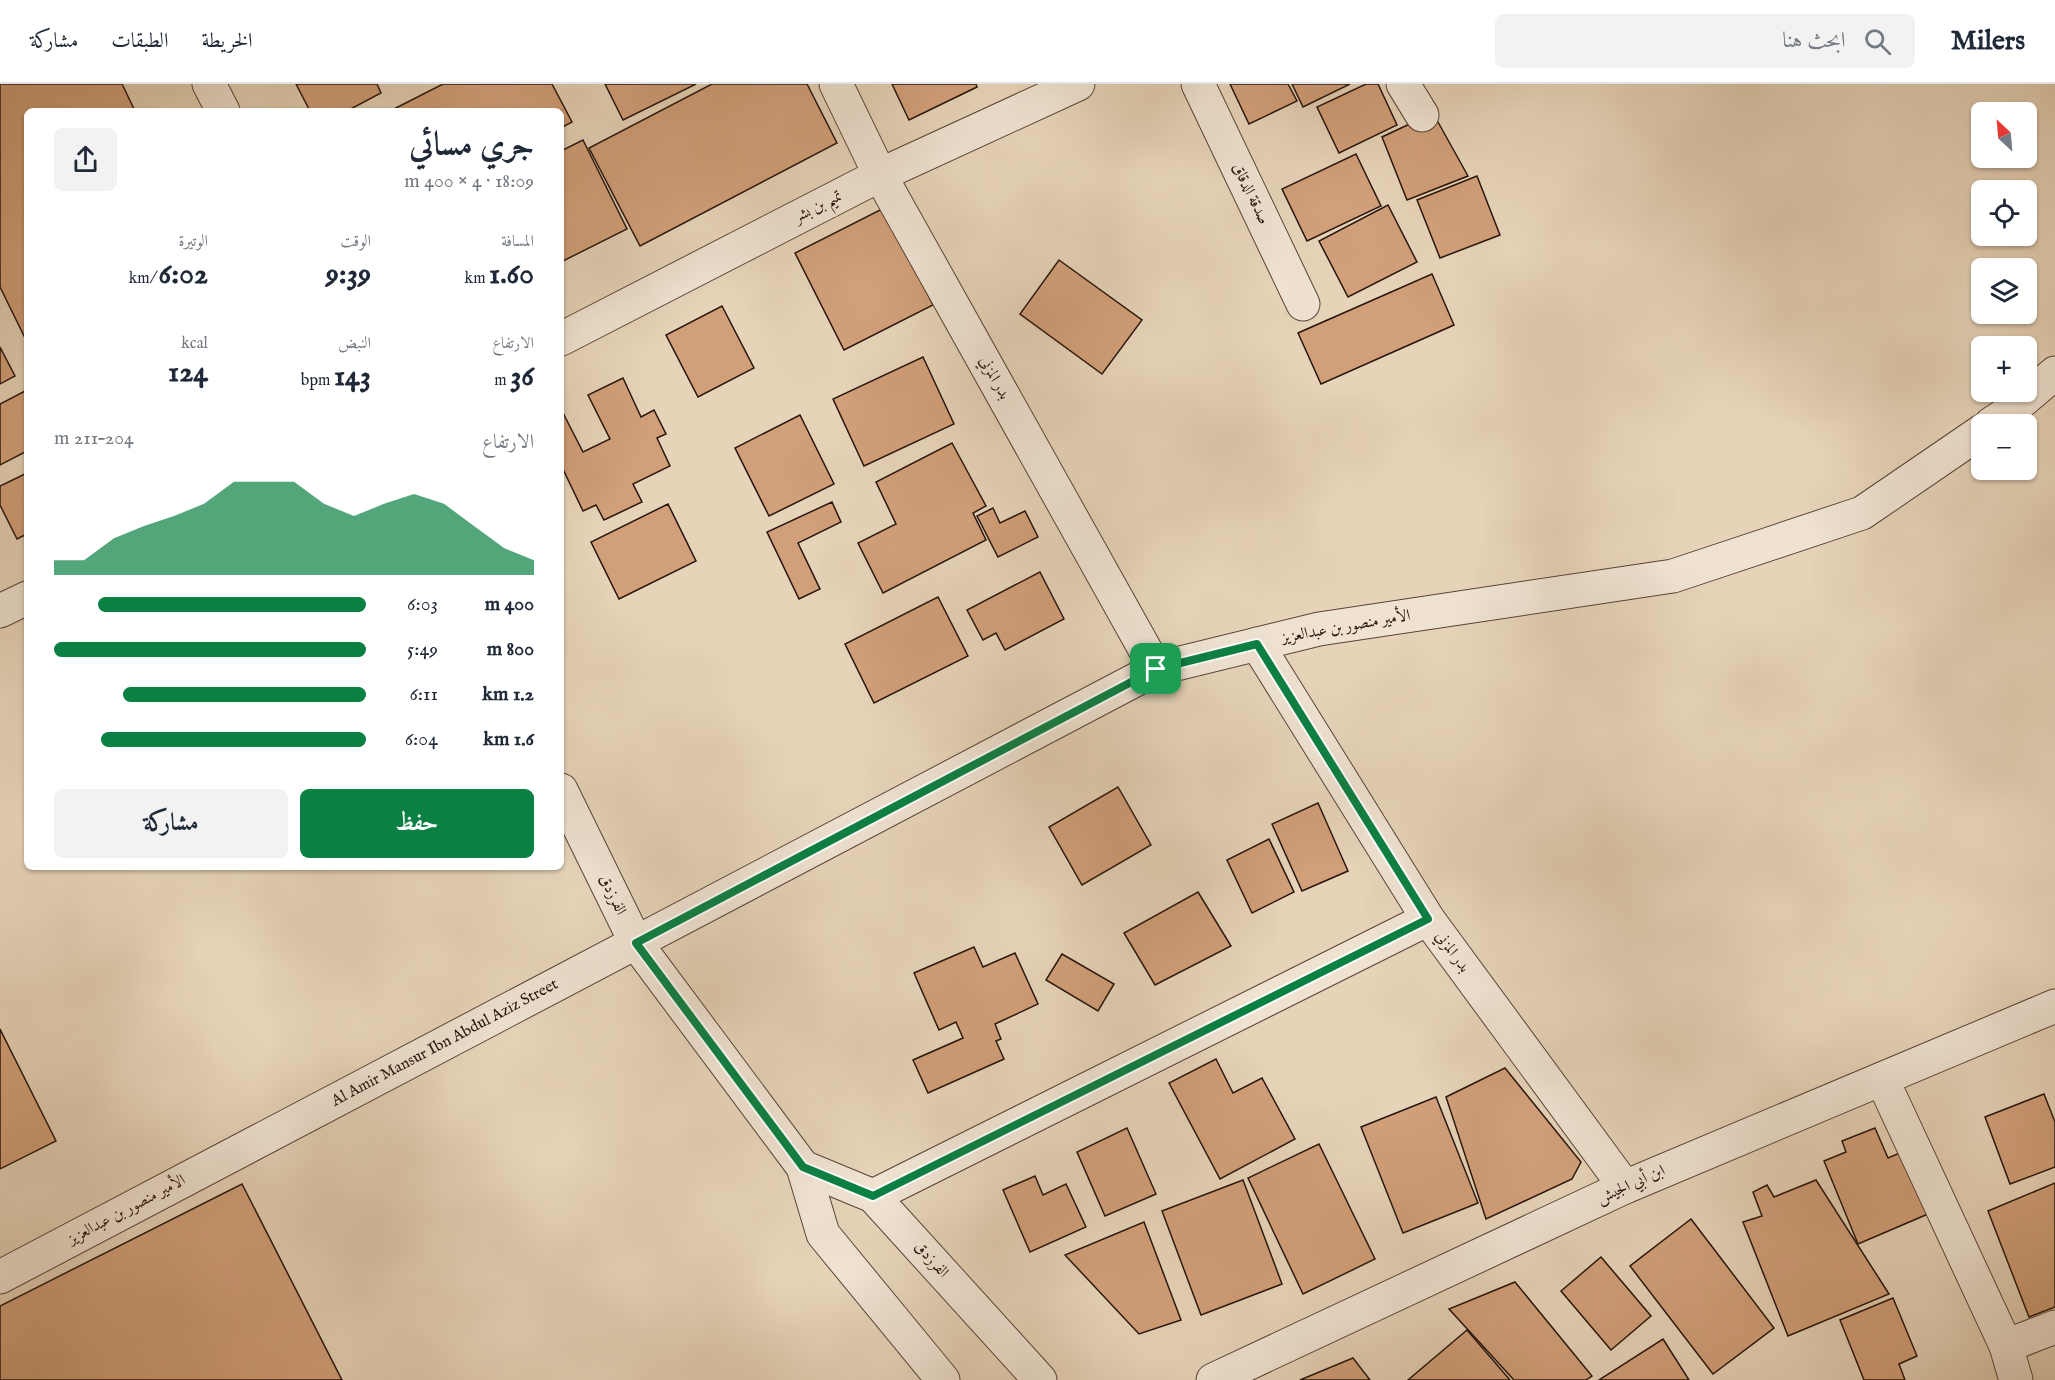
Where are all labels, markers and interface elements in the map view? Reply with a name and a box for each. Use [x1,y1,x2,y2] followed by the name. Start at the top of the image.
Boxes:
[1495,14,1915,68] search box
[1951,24,2025,59] text: Milers
[1861,25,1894,58] icon: search
[1782,27,1846,55] text: ابحث هنا
[30,28,78,55] text: مشاركة
[111,28,168,55] text: الطبقات
[201,28,253,55] text: الخريطة
[1971,102,2037,168] north arrow
[1971,102,2037,480] map controls
[409,125,534,167] text: جري مسائي
[54,128,117,191] button: share
[1227,160,1273,228] street label: صدقة الدقاق
[404,169,534,194] text: 18:09 · 4 × 400 m
[1971,180,2037,246] button: locate
[789,186,848,233] street label: تميم بن بشر
[178,232,208,252] text: الوتيرة
[340,232,371,252] text: الوقت
[501,232,534,252] text: المسافة
[159,256,208,294] text: 6:02
[326,256,371,294] text: 9:39
[489,256,534,294] text: 1.60
[1971,258,2037,324] button: layers
[129,269,159,289] text: /km
[465,269,489,289] text: km
[181,334,208,354] text: kcal
[338,334,371,354] text: النبض
[492,334,534,354] text: الارتفاع
[1971,336,2037,402] button: +
[973,353,1014,404] street label: بدر المزني
[168,354,208,392] text: 124
[334,358,371,396] text: 143
[510,358,534,396] text: 36
[301,371,334,391] text: bpm
[494,371,510,391] text: m
[1971,414,2037,480] button: −
[54,426,134,451] text: 204–211 m
[482,430,534,455] text: الارتفاع
[407,592,438,617] text: 6:03
[485,592,534,617] text: 400 m
[1278,603,1412,649] street label: الأمير منصور بن عبدالعزيز
[407,637,438,662] text: 5:49
[487,637,534,662] text: 800 m
[1130,643,1181,694] pin
[1139,652,1172,685] icon: arrive
[409,682,438,707] text: 6:11
[482,682,534,707] text: 1.2 km
[405,727,438,752] text: 6:04
[483,727,534,752] text: 1.6 km
[54,789,288,858] button: مشاركة
[300,789,534,858] button: حفظ
[594,872,630,918] street label: الفرزدق
[1429,927,1474,977] street label: بدر المزني
[327,974,562,1112] street label: Al Amir Mansur Ibn Abdul Aziz Street
[1593,1158,1669,1210] street label: ابن أبي الجيش
[62,1168,189,1250] street label: الأمير منصور بن عبدالعزيز
[909,1238,953,1282] street label: الفرزدق

